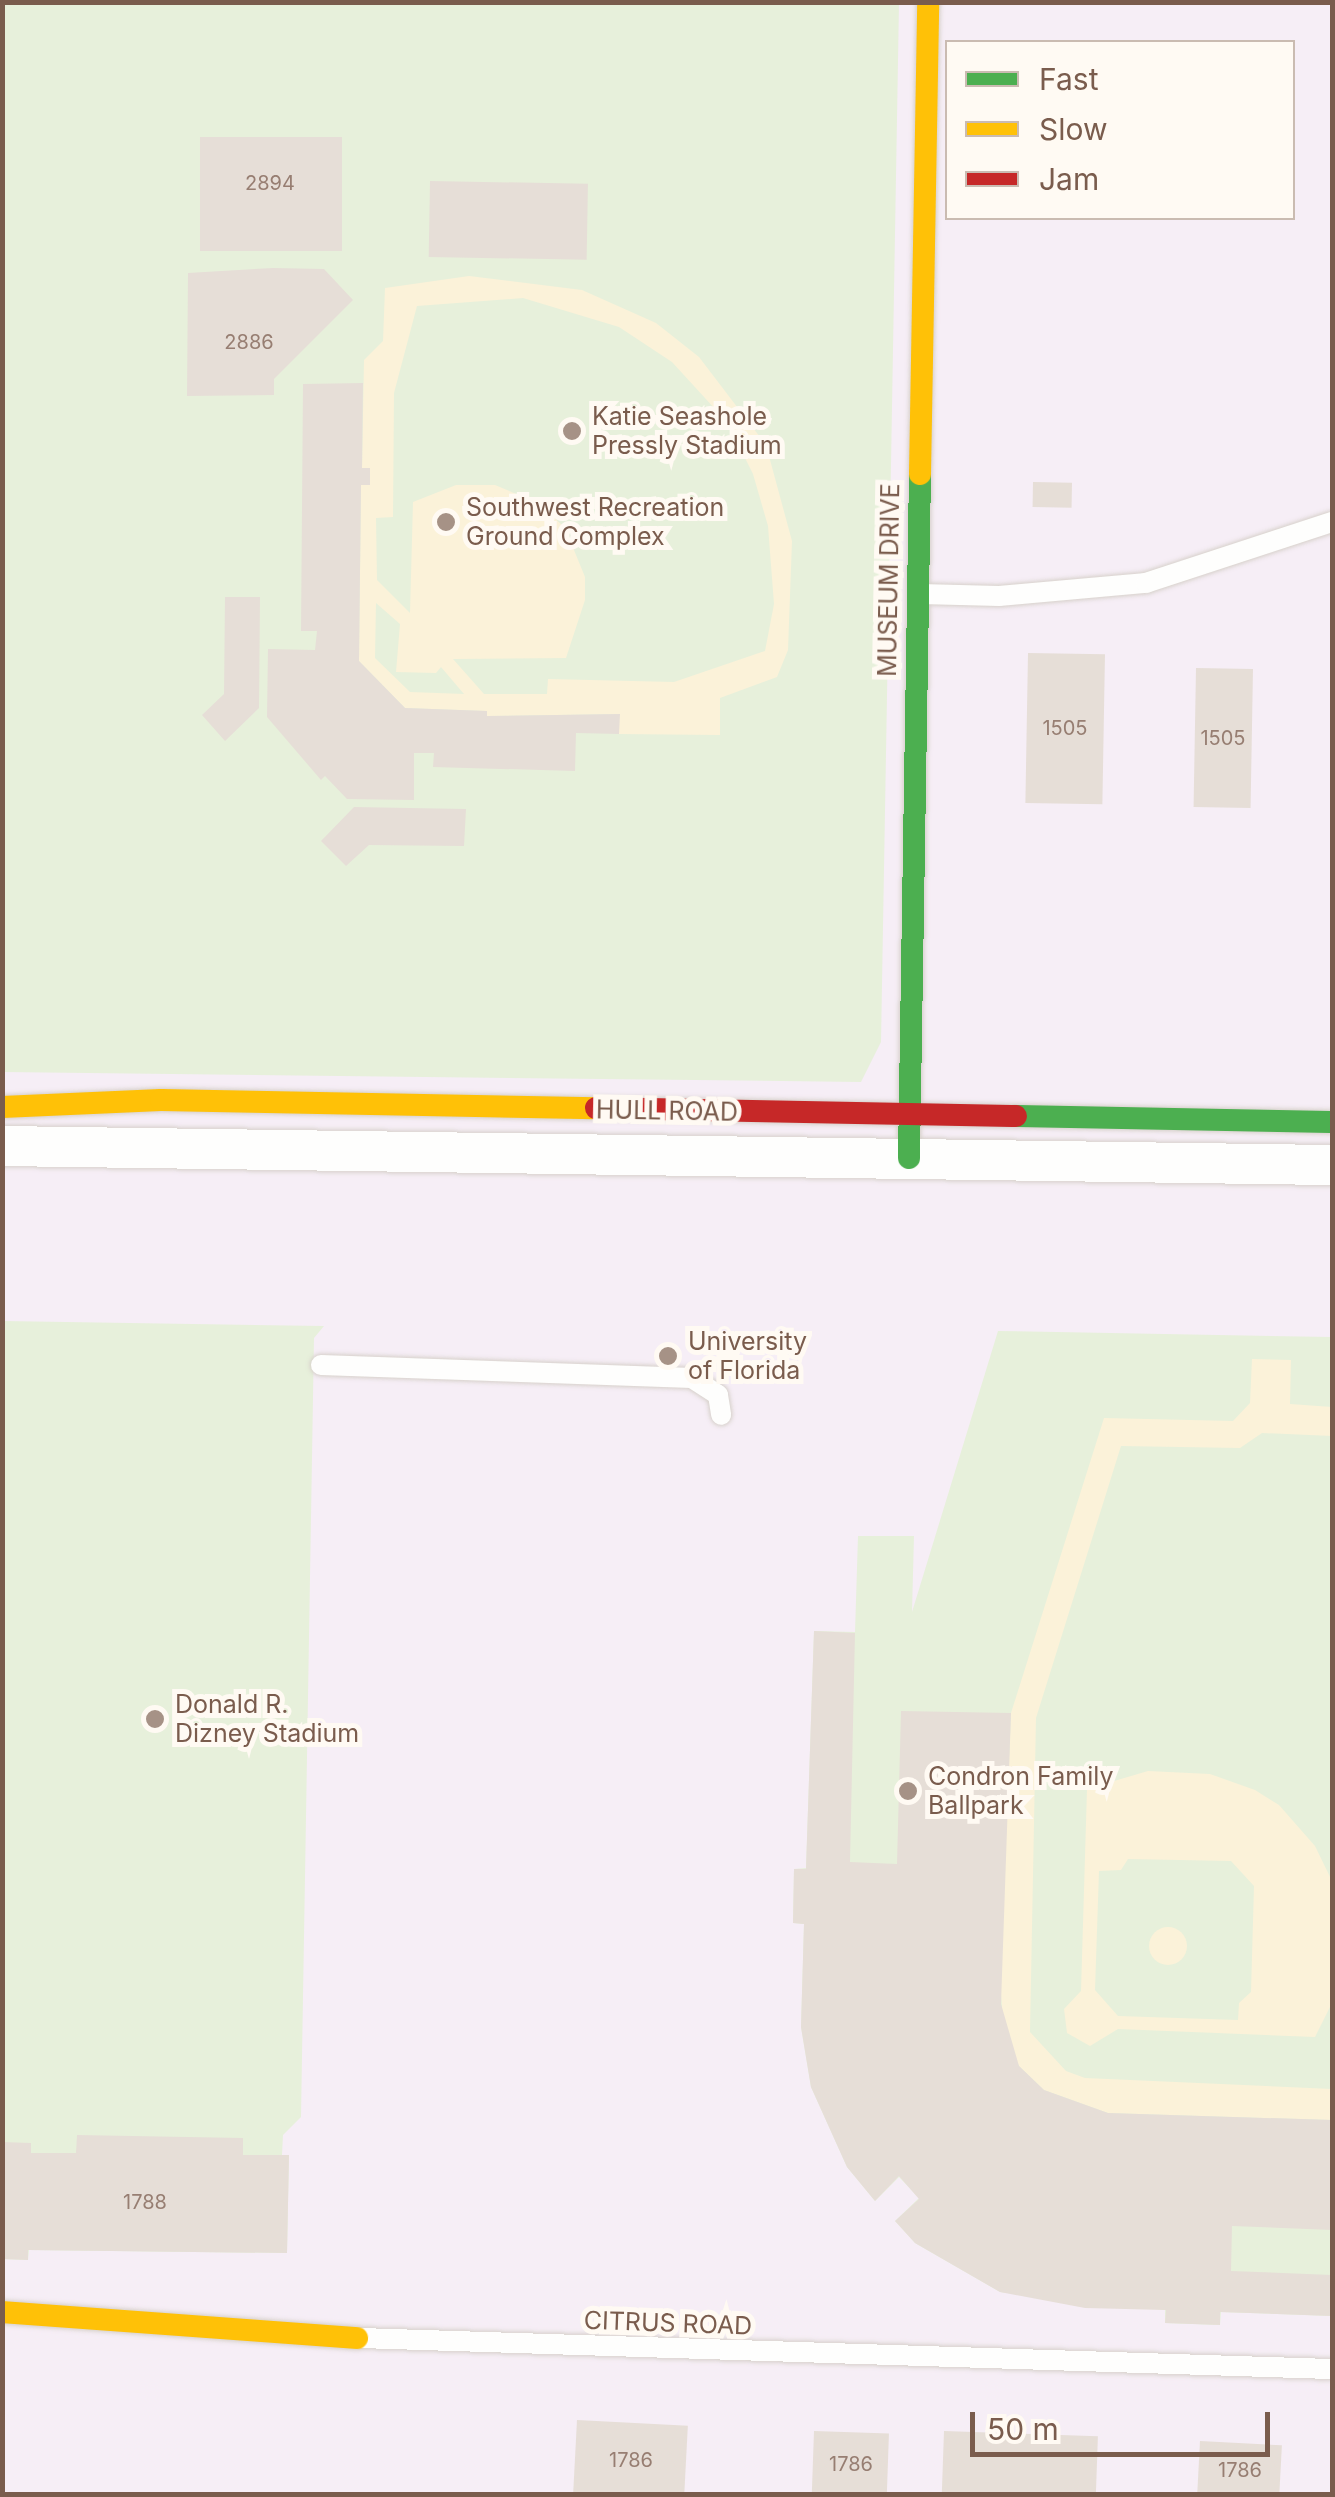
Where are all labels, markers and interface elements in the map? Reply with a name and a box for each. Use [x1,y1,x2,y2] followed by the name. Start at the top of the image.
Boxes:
[945,40,1295,220] legend
[1039,61,1098,97] text: Fast
[1039,111,1108,147] text: Slow
[1039,161,1099,197] text: Jam
[245,171,295,195] house number: 2894
[224,330,274,354] house number: 2886
[592,402,782,461] place label: Katie Seashole Pressly Stadium
[561,420,583,442] marker: Katie Seashole Pressly Stadium
[872,483,906,677] street label: MUSEUM DRIVE
[466,493,724,552] place label: Southwest Recreation Ground Complex
[435,511,457,533] marker: Southwest Recreation Ground Complex
[1042,716,1088,740] house number: 1505
[1200,726,1246,750] house number: 1505
[596,1095,738,1127] street label: HULL ROAD
[688,1327,807,1386] place label: University of Florida
[657,1345,679,1367] marker: University of Florida
[175,1690,359,1749] place label: Donald R. Dizney Stadium
[144,1708,166,1730] marker: Donald R. Dizney Stadium
[928,1762,1113,1821] place label: Condron Family Ballpark
[897,1780,919,1802] marker: Condron Family Ballpark
[123,2190,167,2214] house number: 1788
[583,2305,753,2341] street label: CITRUS ROAD
[975,2392,1275,2454] scale bar
[987,2411,1059,2447] text: 50 m
[609,2448,653,2472] house number: 1786
[829,2452,873,2476] house number: 1786
[1218,2458,1262,2482] house number: 1786

